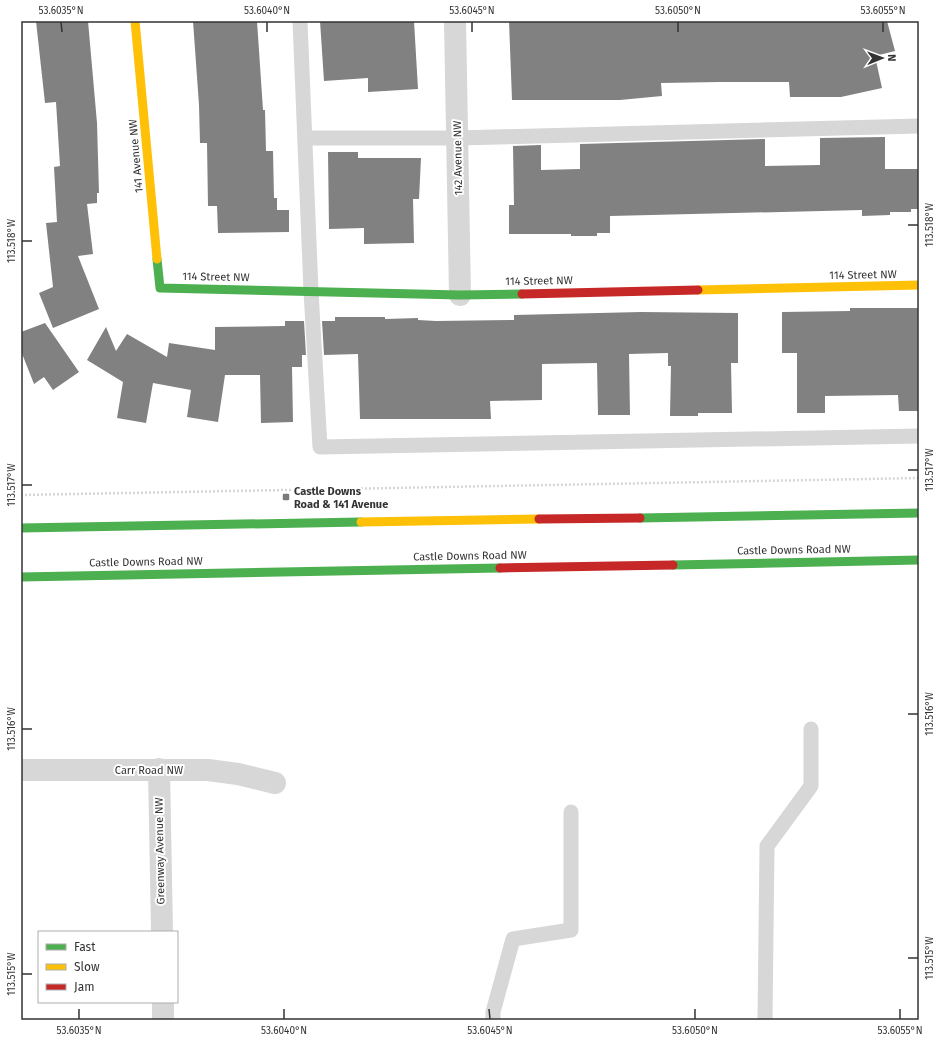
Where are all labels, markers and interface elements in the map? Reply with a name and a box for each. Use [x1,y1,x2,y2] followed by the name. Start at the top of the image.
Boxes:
[39,5,84,17] text: 53.6035°N
[244,5,290,17] text: 53.6040°N
[449,5,495,17] text: 53.6045°N
[655,5,701,17] text: 53.6050°N
[860,5,906,17] text: 53.6055°N
[862,38,902,78] north arrow
[885,54,898,62] text: N
[126,119,146,193] street label: 141 Avenue NW
[451,121,465,195] street label: 142 Avenue NW
[924,202,936,247] text: 113.518°W
[6,218,18,263] text: 113.518°W
[829,268,897,282] street label: 114 Street NW
[182,270,250,284] street label: 114 Street NW
[505,274,573,288] street label: 114 Street NW
[924,448,936,491] text: 113.517°W
[6,463,18,506] text: 113.517°W
[294,485,388,511] place label: Castle Downs Road & 141 Avenue
[281,492,291,502] marker: Castle Downs Road & 141 Avenue
[737,543,851,557] street label: Castle Downs Road NW
[413,549,527,563] street label: Castle Downs Road NW
[89,555,203,569] street label: Castle Downs Road NW
[924,691,936,736] text: 113.516°W
[6,706,18,751] text: 113.516°W
[115,764,183,777] street label: Carr Road NW
[153,797,167,905] street label: Greenway Avenue NW
[38,931,178,1003] legend
[924,936,936,980] text: 113.515°W
[74,940,96,954] text: Fast
[6,952,18,996] text: 113.515°W
[74,960,100,974] text: Slow
[74,980,94,994] text: Jam
[57,1025,102,1037] text: 53.6035°N
[261,1025,307,1037] text: 53.6040°N
[467,1025,513,1037] text: 53.6045°N
[672,1025,718,1037] text: 53.6050°N
[877,1025,923,1037] text: 53.6055°N

